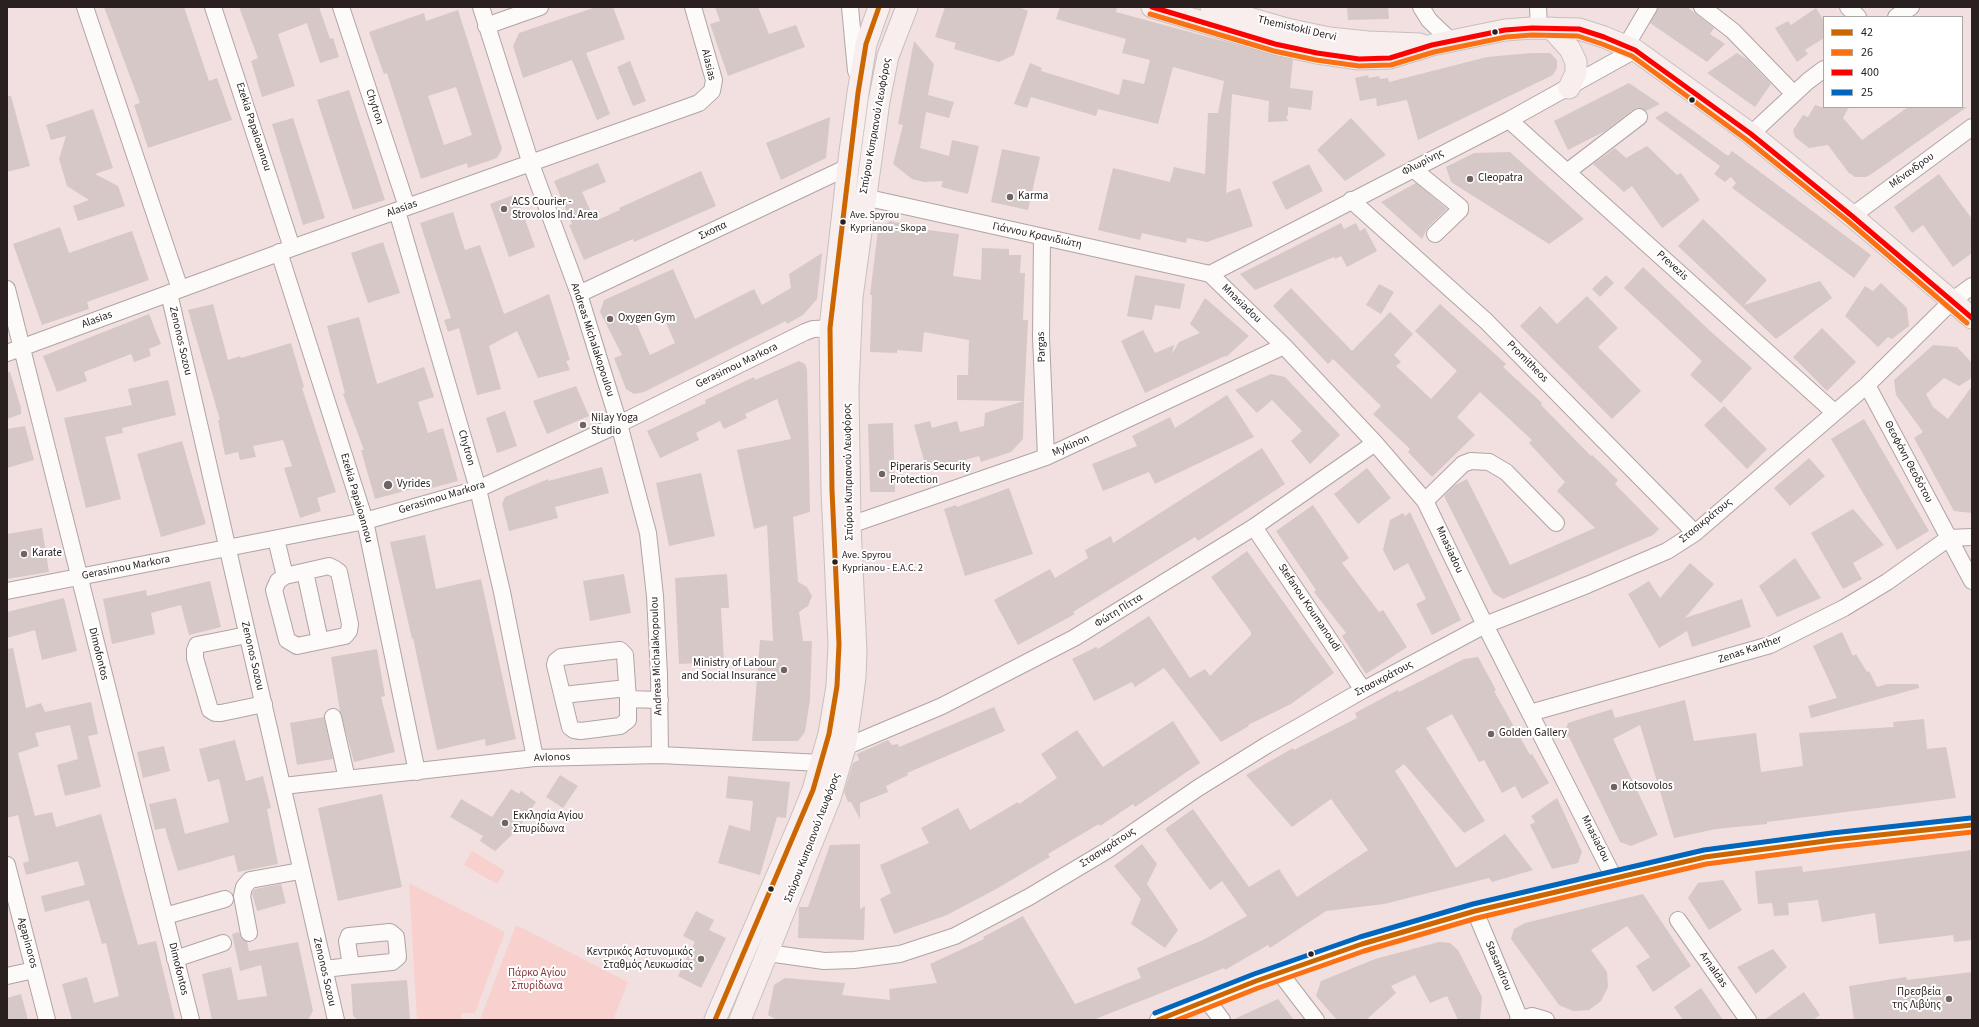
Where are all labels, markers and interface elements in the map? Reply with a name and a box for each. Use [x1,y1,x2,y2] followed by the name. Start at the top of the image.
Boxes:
[1256,14,1338,44] street label: Themistokli Dervi
[1823,16,1963,108] legend
[1861,24,1873,41] text: 42
[1490,27,1500,37] unlabelled marker
[1861,44,1873,61] text: 26
[698,48,718,82] street label: Alasias
[858,57,894,195] street label: Σπύρου Κυπριανού Λεωφόρος
[1861,64,1879,81] text: 400
[232,81,274,173] street label: Ezekia Papaioannou
[1861,84,1873,101] text: 25
[362,87,386,127] street label: Chytron
[1687,95,1697,105] unlabelled marker
[1400,147,1446,179] street label: Φλωρίνης
[1887,150,1937,192] street label: Μένανδρου
[1478,172,1523,186] place label: Cleopatra
[1465,174,1475,184] marker: Cleopatra
[1018,190,1048,204] place label: Karma
[1005,192,1015,202] marker: Karma
[512,196,598,222] place label: ACS Courier - Strovolos Ind. Area
[385,197,419,221] street label: Alasias
[499,204,509,214] marker: ACS Courier - Strovolos Ind. Area
[850,210,926,234] place label: Ave. Spyrou Kyprianou - Skopa
[838,217,848,227] marker: Ave. Spyrou Kyprianou - Skopa
[697,219,729,243] street label: Σκοπα
[991,220,1083,252] street label: Γιάννου Κρανιδιώτη
[1653,248,1691,284] street label: Prevezis
[567,281,617,399] street label: Andreas Michalakopoulou
[1218,282,1264,326] street label: Mnasiadou
[166,305,194,377] street label: Zenonos Sozou
[80,308,114,332] street label: Alasias
[618,312,675,326] place label: Oxygen Gym
[605,314,615,324] marker: Oxygen Gym
[1035,332,1049,362] street label: Pargas
[1503,338,1551,386] street label: Promitheos
[694,340,780,392] street label: Gerasimou Markora
[841,403,857,541] street label: Σπύρου Κυπριανού Λεωφόρος
[591,412,638,438] place label: Nilay Yoga Studio
[1881,419,1935,505] street label: Θεοφάνη Θεοδότου
[578,420,588,430] marker: Nilay Yoga Studio
[455,428,477,468] street label: Chytron
[1050,432,1092,460] street label: Mykinon
[337,452,375,544] street label: Ezekia Papaioannou
[890,461,971,487] place label: Piperaris Security Protection
[877,469,887,479] marker: Piperaris Security Protection
[397,478,430,492] place label: Vyrides
[382,479,394,491] marker: Vyrides
[397,479,487,517] street label: Gerasimou Markora
[1677,496,1735,546] street label: Στασικράτους
[1432,524,1466,576] street label: Mnasiadou
[32,547,62,561] place label: Karate
[19,549,29,559] marker: Karate
[842,550,923,574] place label: Ave. Spyrou Kyprianou - E.A.C. 2
[81,553,171,583] street label: Gerasimou Markora
[830,557,840,567] marker: Ave. Spyrou Kyprianou - E.A.C. 2
[1275,562,1343,654] street label: Stefanou Koumanoudi
[1093,591,1145,631] street label: Φώτη Πίττα
[648,596,666,716] street label: Andreas Michalakopoulou
[238,620,266,692] street label: Zenonos Sozou
[85,626,111,682] street label: Dimofontos
[1716,633,1784,667] street label: Zenas Kanther
[681,657,776,683] place label: Ministry of Labour and Social Insurance
[1353,658,1415,700] street label: Στασικράτους
[779,665,789,675] marker: Ministry of Labour and Social Insurance
[1499,727,1567,741] place label: Golden Gallery
[1486,729,1496,739] marker: Golden Gallery
[534,751,570,765] street label: Avlonos
[782,771,844,905] street label: Σπύρου Κυπριανού Λεωφόρος
[1622,780,1673,794] place label: Kotsovolos
[1609,782,1619,792] marker: Kotsovolos
[513,810,583,836] place label: Εκκλησία Αγίου Σπυρίδωνα
[1578,814,1612,864] street label: Mnasiadou
[500,818,510,828] marker: Εκκλησία Αγίου Σπυρίδωνα
[1078,825,1138,871] street label: Στασικράτους
[766,884,776,894] unlabelled marker
[14,916,40,970] street label: Agapinoros
[310,936,338,1008] street label: Zenonos Sozou
[1482,939,1514,993] street label: Stasandrou
[165,941,191,997] street label: Dimofontos
[586,946,693,972] place label: Κεντρικός Αστυνομικός Σταθμός Λευκωσίας
[1306,949,1316,959] unlabelled marker
[1696,950,1730,990] street label: Arnaldas
[696,954,706,964] marker: Κεντρικός Αστυνομικός Σταθμός Λευκωσίας
[508,967,566,993] park label: Πάρκο Αγίου Σπυρίδωνα
[1892,986,1941,1012] place label: Πρεσβεία της Λιβύης
[1944,994,1954,1004] marker: Πρεσβεία της Λιβύης

